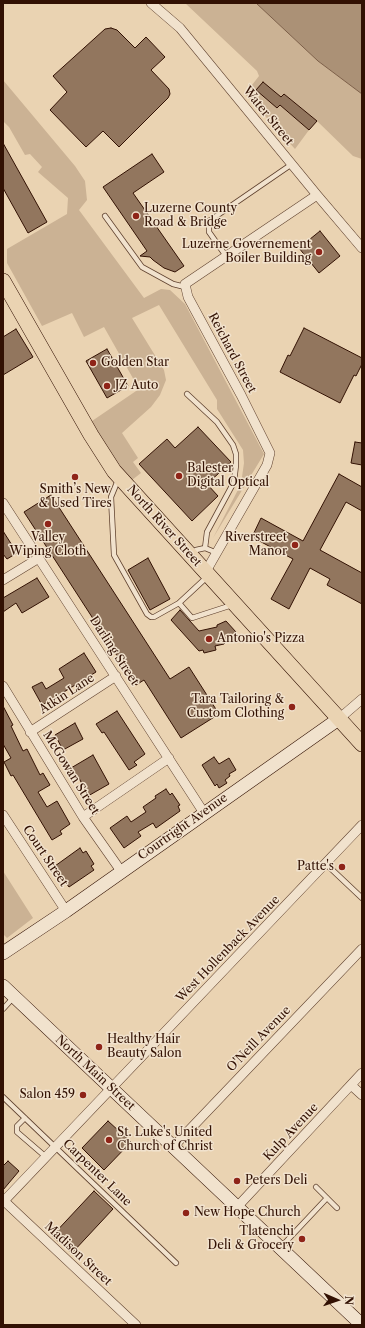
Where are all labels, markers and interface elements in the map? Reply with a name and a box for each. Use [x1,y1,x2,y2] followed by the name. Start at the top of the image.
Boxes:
[240,84,296,148] street label: Water Street
[144,202,237,230] place label: Luzerne County Road & Bridge
[131,211,141,221] marker: Luzerne County Road & Bridge
[182,238,311,266] place label: Luzerne Governement Boiler Building
[314,247,324,257] marker: Luzerne Governement Boiler Building
[205,310,259,396] street label: Reichard Street
[101,356,169,370] place label: Golden Star
[88,358,98,368] marker: Golden Star
[115,379,158,393] place label: JZ Auto
[102,381,112,391] marker: JZ Auto
[187,462,269,490] place label: Balester Digital Optical
[174,471,184,481] marker: Balester Digital Optical
[70,472,80,482] marker: Smith’s New & Used Tires
[124,482,204,570] street label: North River Street
[38,483,112,511] place label: Smith’s New & Used Tires
[43,519,53,529] marker: Valley Wiping Cloth
[10,531,86,559] place label: Valley Wiping Cloth
[225,531,287,559] place label: Riverstreet Manor
[290,540,300,550] marker: Riverstreet Manor
[86,614,142,688] street label: Darling Street
[217,632,305,646] place label: Antonio's Pizza
[204,634,214,644] marker: Antonio's Pizza
[37,671,97,717] street label: Atkin Lane
[187,693,284,721] place label: Tara Tailoring & Custom Clothing
[287,702,297,712] marker: Tara Tailoring & Custom Clothing
[40,729,102,817] street label: McGowan Street
[135,791,231,863] street label: Courtright Avenue
[19,823,71,889] street label: Court Street
[297,860,334,874] place label: Patte's
[337,862,347,872] marker: Patte's
[173,893,283,1005] street label: West Hollenback Avenue
[224,1003,294,1075] street label: O'Neill Avenue
[52,1032,138,1114] street label: North Main Street
[107,1033,182,1061] place label: Healthy Hair Beauty Salon
[94,1042,104,1052] marker: Healthy Hair Beauty Salon
[19,1088,75,1102] place label: Salon 459
[78,1090,88,1100] marker: Salon 459
[261,1100,321,1164] street label: Kulp Avenue
[117,1126,213,1154] place label: St. Luke's United Church of Christ
[104,1135,114,1145] marker: St. Luke's United Church of Christ
[60,1137,134,1209] street label: Carpenter Lane
[245,1174,307,1188] place label: Peters Deli
[232,1176,242,1186] marker: Peters Deli
[194,1206,301,1220] place label: New Hope Church
[181,1208,191,1218] marker: New Hope Church
[41,1219,115,1289] street label: Madison Street
[208,1225,294,1253] place label: Tlatenchi Deli & Grocery
[297,1234,307,1244] marker: Tlatenchi Deli & Grocery
[317,1280,357,1320] north arrow
[342,1295,356,1305] text: N

